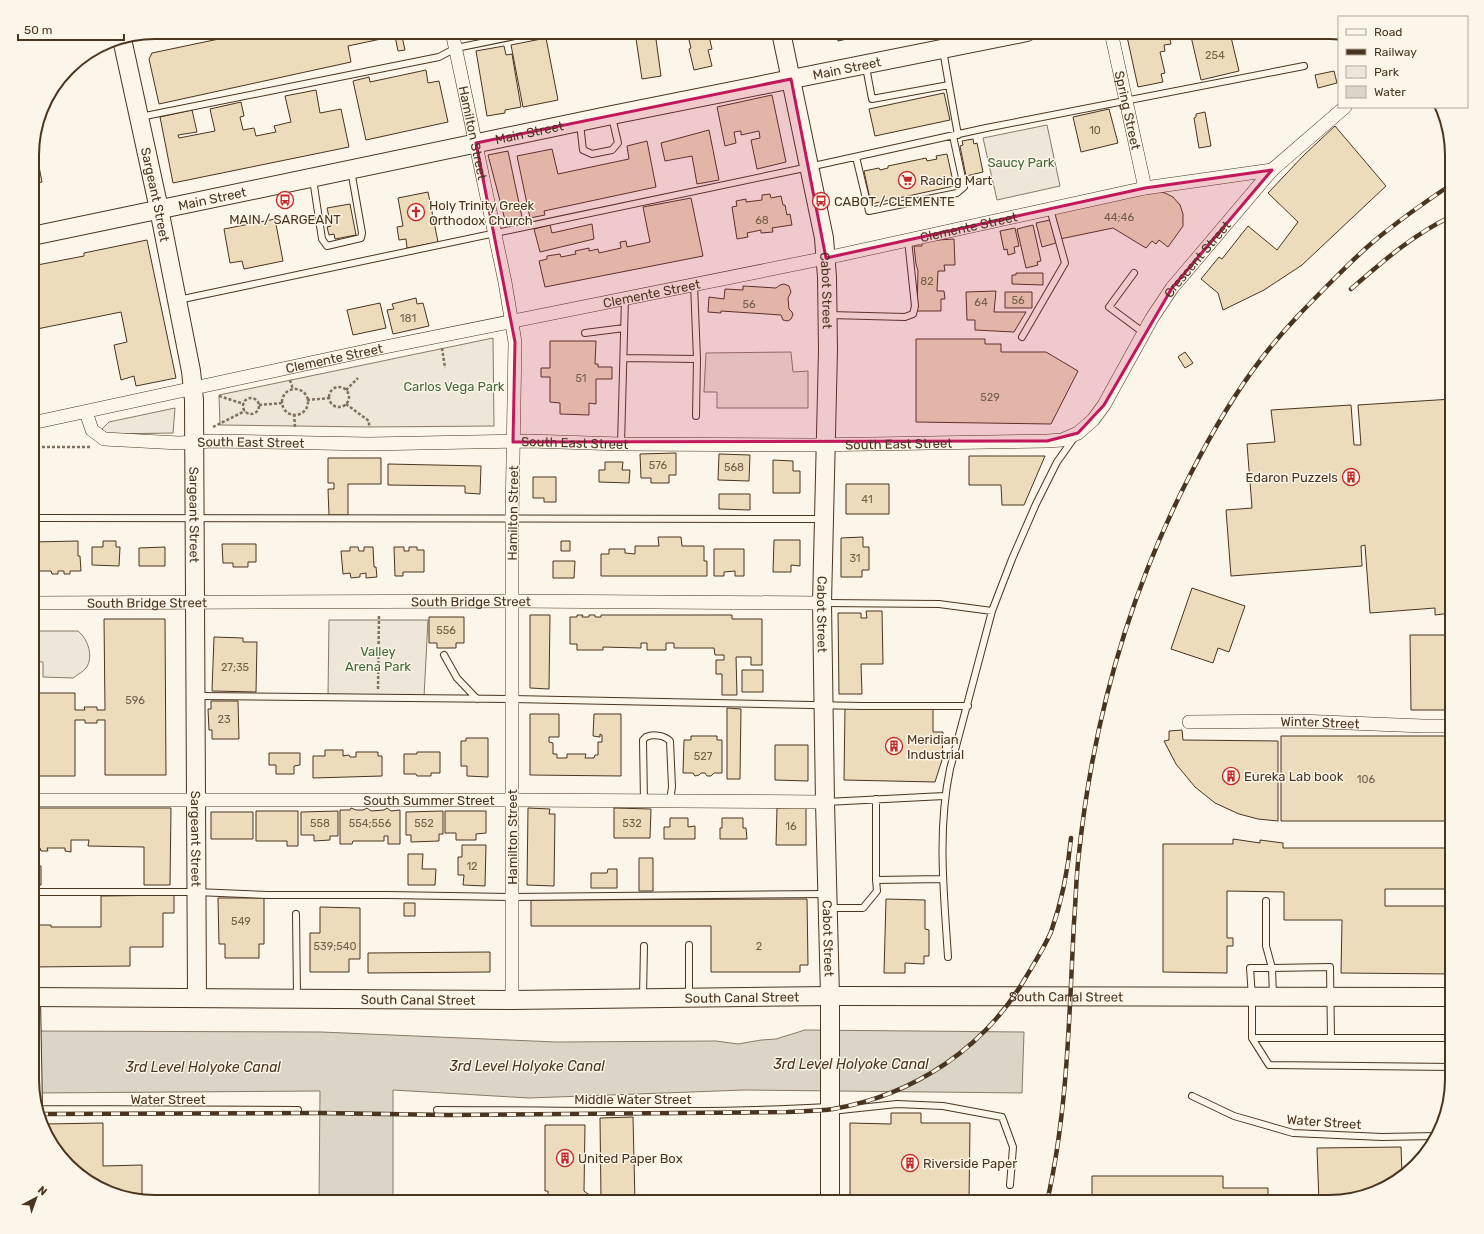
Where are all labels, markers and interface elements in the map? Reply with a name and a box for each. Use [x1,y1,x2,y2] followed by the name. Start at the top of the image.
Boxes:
[18,16,124,42] scale bar
[1338,16,1468,108] legend
[24,23,52,37] text: 50 m
[1374,25,1402,39] text: Road
[1374,45,1417,59] text: Railway
[1205,49,1225,62] house number: 254
[811,54,882,82] street label: Main Street
[1374,65,1400,79] text: Park
[1112,69,1144,151] street label: Spring Street
[456,84,491,181] street label: Hamilton Street
[1374,85,1406,99] text: Water
[494,118,565,147] street label: Main Street
[1089,124,1101,137] house number: 10
[138,146,173,243] street label: Sargeant Street
[987,155,1055,170] park label: Saucy Park
[897,170,917,190] supermarket icon: Racing Mart
[920,173,992,189] place label: Racing Mart
[177,184,248,213] street label: Main Street
[275,190,295,210] bus stop icon: MAIN / SARGEANT
[811,191,831,211] bus stop icon: CABOT / CLEMENTE
[834,194,955,209] place label: CABOT / CLEMENTE
[429,198,534,228] place label: Holy Trinity Greek Orthodox Church
[406,202,426,222] church icon: Holy Trinity Greek Orthodox Church
[919,209,1019,245] street label: Clemente Street
[1104,211,1134,224] house number: 44;46
[229,212,341,227] place label: MAIN / SARGEANT
[755,214,769,227] house number: 68
[1161,217,1233,300] street label: Crescent Street
[818,251,835,329] street label: Cabot Street
[920,275,934,288] house number: 82
[602,276,702,310] street label: Clemente Street
[1011,294,1025,307] house number: 56
[974,296,988,309] house number: 64
[742,298,756,311] house number: 56
[400,312,416,325] house number: 181
[284,340,384,376] street label: Clemente Street
[575,372,587,385] house number: 51
[403,379,505,395] park label: Carlos Vega Park
[980,391,1000,404] house number: 529
[197,433,305,450] street label: South East Street
[521,433,628,452] street label: South East Street
[845,435,952,452] street label: South East Street
[649,459,668,472] house number: 576
[724,461,744,474] house number: 568
[505,465,521,561] street label: Hamilton Street
[186,467,202,563] street label: Sargeant Street
[1341,467,1361,487] building icon: Edaron Puzzels
[1246,470,1338,485] place label: Edaron Puzzels
[861,493,873,506] house number: 41
[849,552,861,565] house number: 31
[814,576,830,653] street label: Cabot Street
[411,593,531,610] street label: South Bridge Street
[87,595,207,611] street label: South Bridge Street
[436,624,456,637] house number: 556
[345,644,411,674] park label: Valley Arena Park
[221,661,250,674] house number: 27;35
[125,694,145,707] house number: 596
[217,713,231,726] house number: 23
[1280,713,1360,731] street label: Winter Street
[907,732,964,762] place label: Meridian Industrial
[884,736,904,756] building icon: Meridian Industrial
[694,750,713,763] house number: 527
[1221,766,1241,786] building icon: Eureka Lab book
[1244,769,1344,784] place label: Eureka Lab book
[1357,773,1376,786] house number: 106
[505,789,520,885] street label: Hamilton Street
[188,791,204,887] street label: Sargeant Street
[363,793,495,808] street label: South Summer Street
[310,817,330,830] house number: 558
[349,817,392,830] house number: 554;556
[414,817,434,830] house number: 552
[622,817,642,830] house number: 532
[785,820,797,833] house number: 16
[466,860,478,873] house number: 12
[820,900,837,977] street label: Cabot Street
[231,915,251,928] house number: 549
[314,940,357,953] house number: 539;540
[756,940,762,953] house number: 2
[685,989,799,1005] street label: South Canal Street
[1009,989,1123,1004] street label: South Canal Street
[361,992,475,1007] street label: South Canal Street
[773,1056,929,1073] water label: 3rd Level Holyoke Canal
[449,1058,605,1075] water label: 3rd Level Holyoke Canal
[125,1059,281,1076] water label: 3rd Level Holyoke Canal
[130,1092,206,1107] street label: Water Street
[574,1092,692,1107] street label: Middle Water Street
[1286,1112,1362,1132] street label: Water Street
[555,1148,575,1168] building icon: United Paper Box
[578,1151,683,1166] place label: United Paper Box
[900,1153,920,1173] building icon: Riverside Paper
[923,1156,1017,1171] place label: Riverside Paper
[16,1178,56,1218] north arrow
[35,1183,50,1198] text: N

